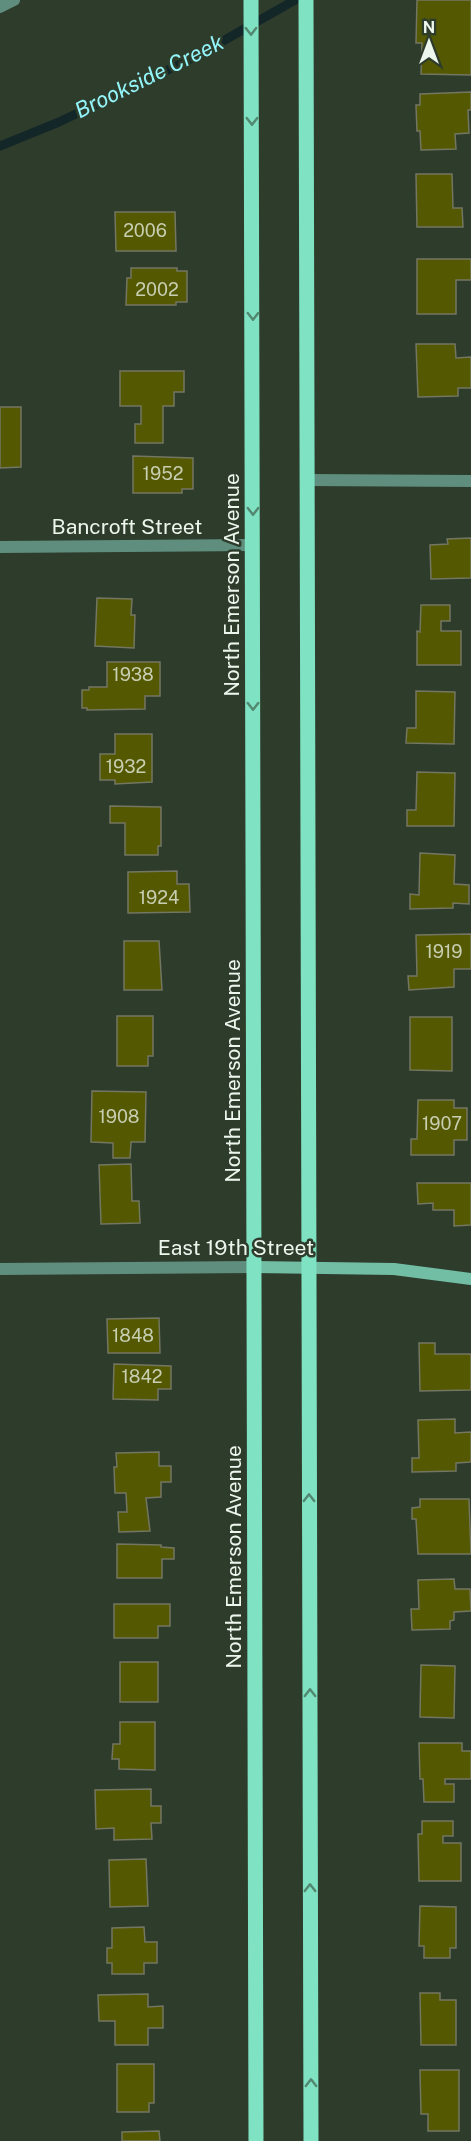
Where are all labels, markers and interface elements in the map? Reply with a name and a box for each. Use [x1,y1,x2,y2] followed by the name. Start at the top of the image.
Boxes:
[399,12,459,72] north arrow
[423,18,435,37] text: N
[245,27,257,36] one-way arrow
[70,29,228,123] water label: Brookside Creek
[246,116,258,125] one-way arrow
[123,220,167,241] house number: 2006
[135,279,179,300] house number: 2002
[247,311,259,320] one-way arrow
[143,463,183,484] house number: 1952
[219,473,244,697] street label: North Emerson Avenue
[247,506,259,515] one-way arrow
[52,514,202,539] street label: Bancroft Street
[112,664,154,685] house number: 1938
[247,701,259,710] one-way arrow
[106,756,146,777] house number: 1932
[139,887,179,908] house number: 1924
[425,941,463,962] house number: 1919
[220,959,245,1183] street label: North Emerson Avenue
[98,1106,140,1127] house number: 1908
[422,1113,462,1134] house number: 1907
[158,1235,314,1260] street label: East 19th Street
[112,1325,154,1346] house number: 1848
[122,1366,163,1387] house number: 1842
[221,1445,246,1669] street label: North Emerson Avenue
[303,1493,315,1502] one-way arrow
[304,1688,316,1697] one-way arrow
[304,1883,317,1892] one-way arrow
[305,2078,317,2087] one-way arrow

